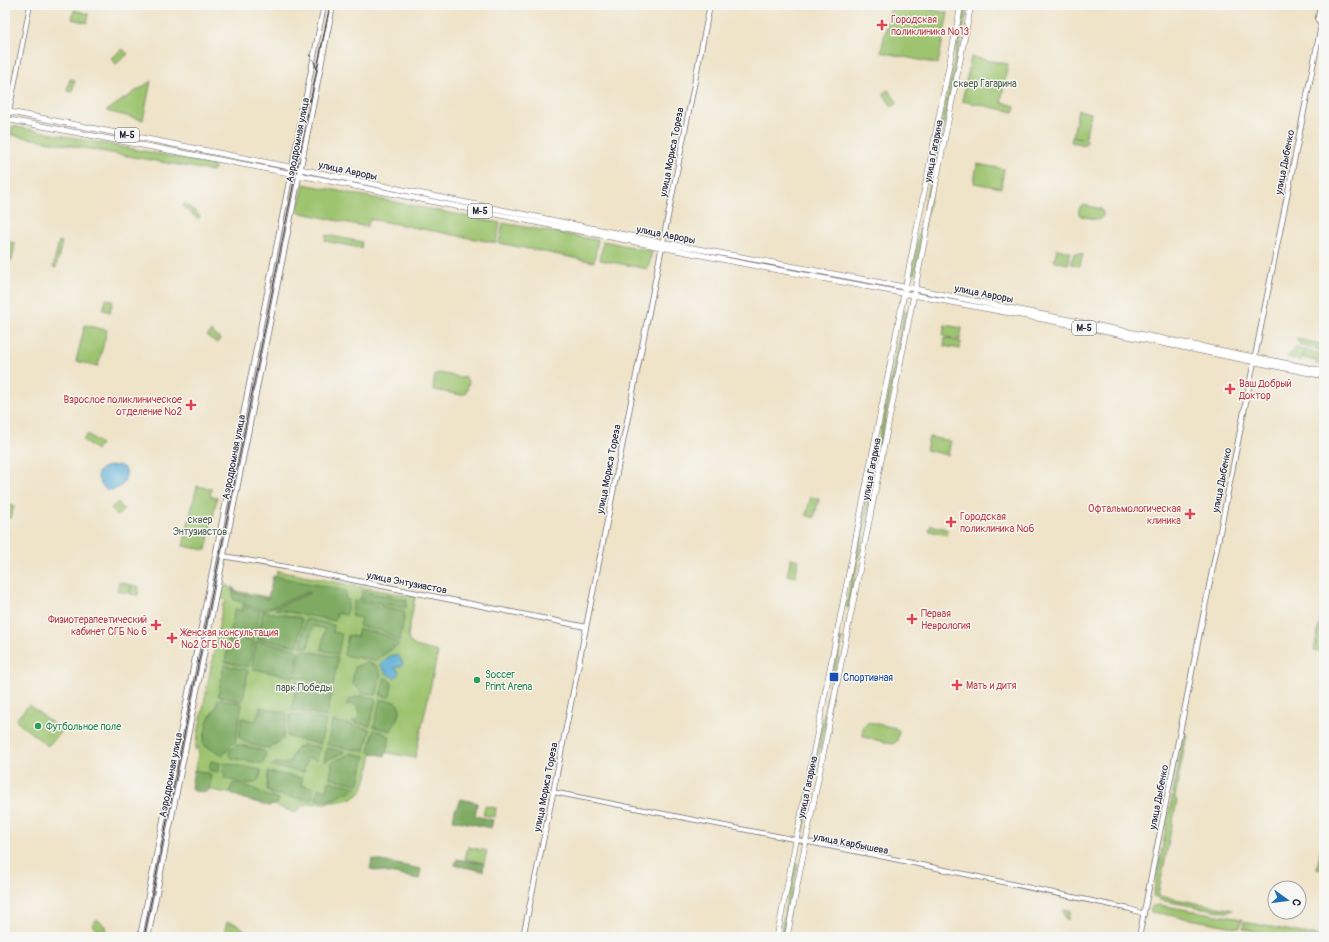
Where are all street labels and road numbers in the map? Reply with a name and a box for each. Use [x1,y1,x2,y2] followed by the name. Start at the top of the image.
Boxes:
[284,96,312,184] street label: Аэродромная улица
[657,106,687,199] street label: улица Мориса Тореза
[922,119,946,184] street label: улица Гагарина
[115,128,139,142] road number: М-5
[1273,128,1297,197] street label: улица Дыбенко
[316,159,378,183] street label: улица Авроры
[468,204,492,218] road number: М-5
[634,223,696,247] street label: улица Авроры
[952,282,1014,306] street label: улица Авроры
[1072,321,1096,335] road number: М-5
[220,413,248,501] street label: Аэродромная улица
[594,423,624,516] street label: улица Мориса Тореза
[860,437,884,502] street label: улица Гагарина
[1210,446,1234,515] street label: улица Дыбенко
[365,569,448,597] street label: улица Энтузиастов
[157,731,185,819] street label: Аэродромная улица
[531,741,561,834] street label: улица Мориса Тореза
[795,755,821,820] street label: улица Гагарина
[1147,763,1171,832] street label: улица Дыбенко
[811,831,890,857] street label: улица Карбышева

